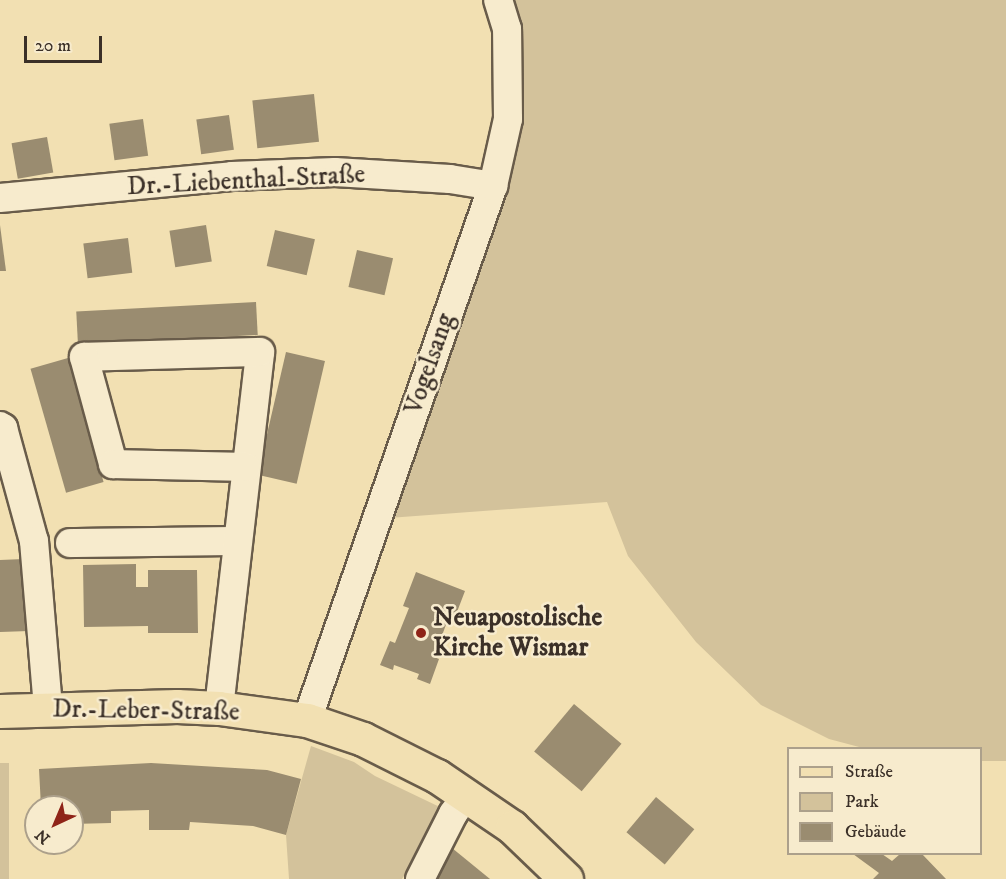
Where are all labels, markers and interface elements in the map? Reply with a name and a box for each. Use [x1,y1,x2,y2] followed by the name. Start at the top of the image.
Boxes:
[27,24,105,62] scale bar
[35,35,71,57] text: 20 m
[126,159,366,203] street label: Dr.-Liebenthal-Straße
[398,309,462,419] street label: Vogelsang
[433,602,602,664] place label: Neuapostolische Kirche Wismar
[414,626,428,640] marker: Neuapostolische Kirche Wismar
[52,694,240,728] street label: Dr.-Leber-Straße
[787,747,982,855] legend
[845,761,893,783] text: Straße
[845,791,879,813] text: Park
[24,795,84,855] north arrow
[845,821,906,843] text: Gebäude
[31,825,55,848] text: N

